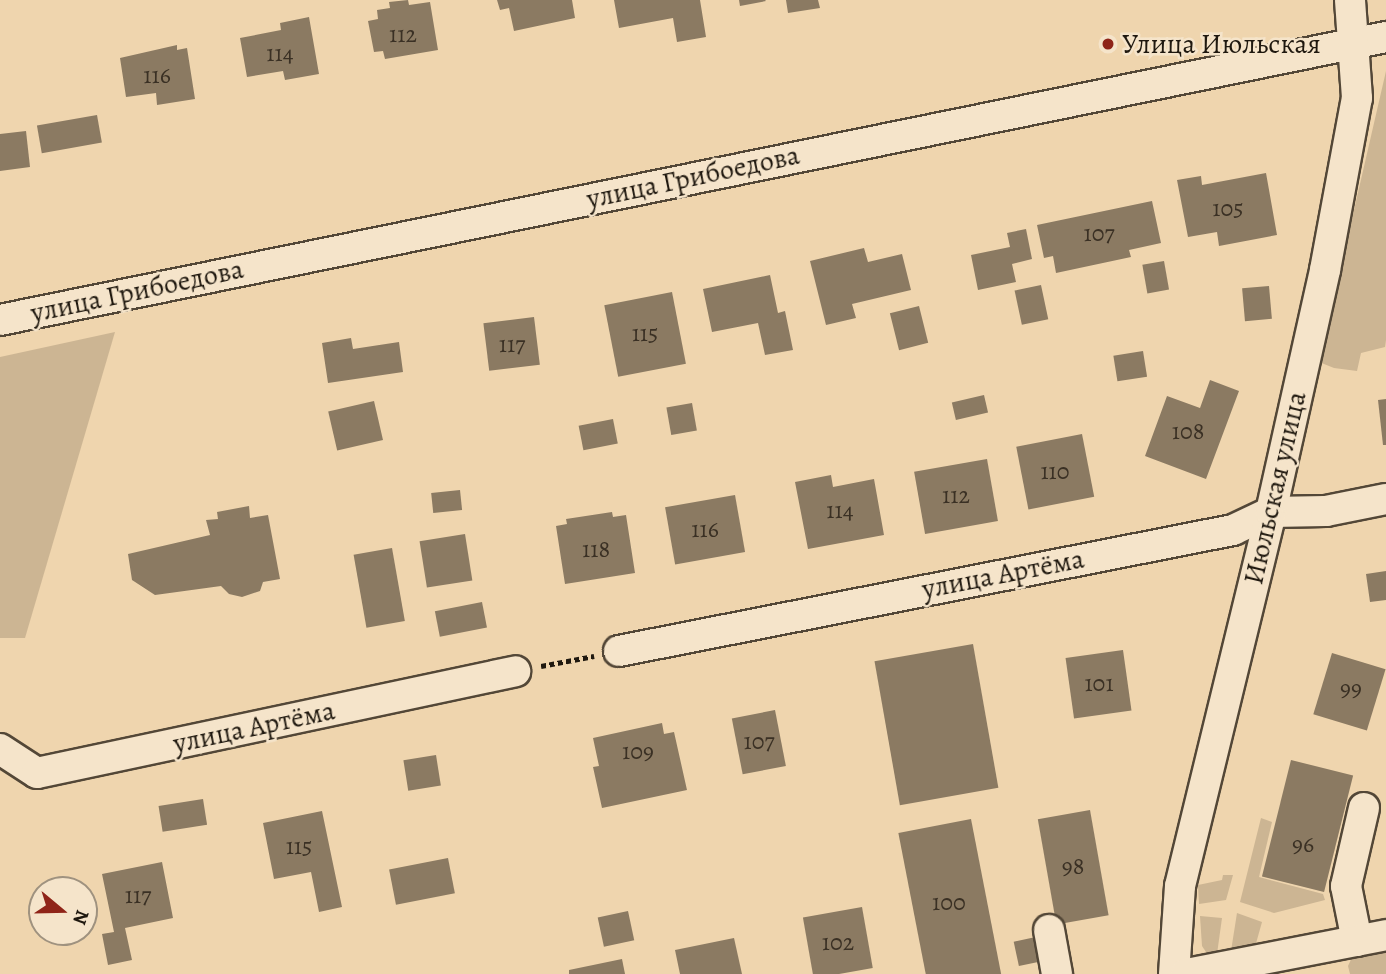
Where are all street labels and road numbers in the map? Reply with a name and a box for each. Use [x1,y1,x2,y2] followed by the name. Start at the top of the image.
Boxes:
[584,138,802,216] street label: улица Грибоедова
[28,252,246,330] street label: улица Грибоедова
[1236,388,1314,588] street label: Июльская улица
[919,542,1087,606] street label: улица Артёма
[170,693,338,761] street label: улица Артёма

